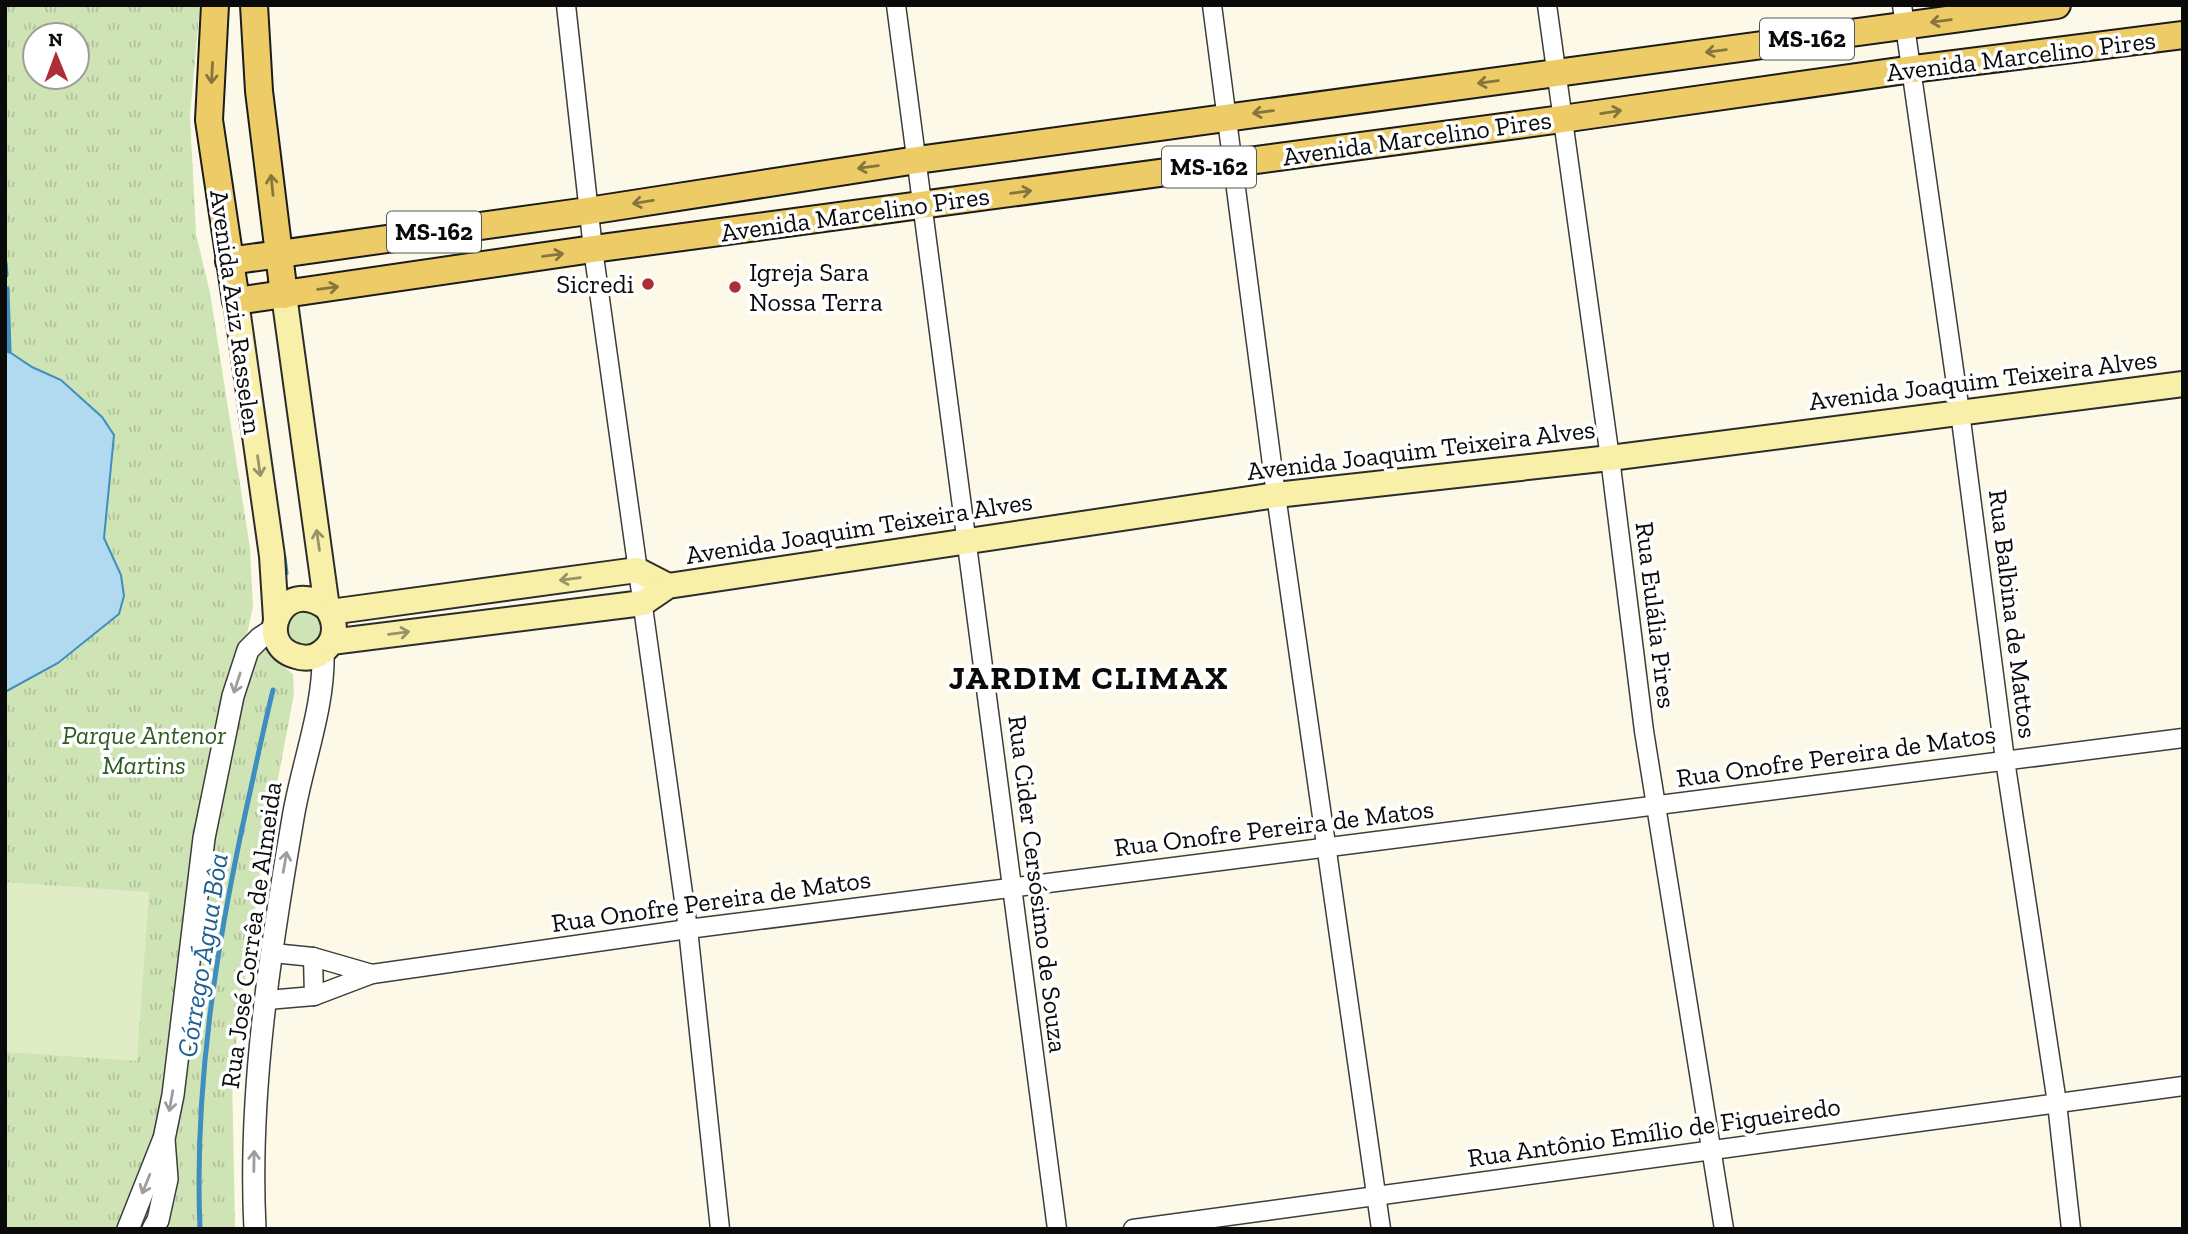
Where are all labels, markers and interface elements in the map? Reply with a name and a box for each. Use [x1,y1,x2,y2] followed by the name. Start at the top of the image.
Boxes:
[1930,15,1953,28] one-way arrow
[1760,18,1854,60] road number: MS-162
[21,21,91,91] north arrow
[1885,24,2157,88] street label: Avenida Marcelino Pires
[48,28,63,51] text: N
[1705,45,1728,58] one-way arrow
[205,62,218,85] one-way arrow
[1477,75,1500,88] one-way arrow
[1281,103,1553,173] street label: Avenida Marcelino Pires
[1599,105,1622,118] one-way arrow
[1252,106,1275,119] one-way arrow
[1162,146,1256,188] road number: MS-162
[857,161,880,174] one-way arrow
[265,174,278,197] one-way arrow
[719,179,991,249] street label: Avenida Marcelino Pires
[1009,186,1032,199] one-way arrow
[203,188,269,436] street label: Avenida Aziz Rasselen
[632,196,655,209] one-way arrow
[387,212,481,253] road number: MS-162
[541,248,564,261] one-way arrow
[749,256,883,318] place label: Igreja Sara Nossa Terra
[556,268,634,300] place label: Sicredi
[640,276,656,292] marker: Sicredi
[727,279,743,295] marker: Igreja Sara Nossa Terra
[316,281,339,294] one-way arrow
[1807,343,2159,417] street label: Avenida Joaquim Teixeira Alves
[1245,413,1597,487] street label: Avenida Joaquim Teixeira Alves
[252,454,265,477] one-way arrow
[683,485,1035,571] street label: Avenida Joaquim Teixeira Alves
[1982,488,2044,740] street label: Rua Balbina de Mattos
[1629,520,1683,710] street label: Rua Eulália Pires
[311,529,324,552] one-way arrow
[559,573,582,586] one-way arrow
[387,627,410,640] one-way arrow
[949,658,1229,697] district label: JARDIM CLIMAX
[230,671,242,693] one-way arrow
[1001,713,1075,1055] street label: Rua Cider Cersósimo de Souza
[1674,718,1998,794] street label: Rua Onofre Pereira de Matos
[62,719,226,781] park label: Parque Antenor Martins
[214,779,288,1090] street label: Rua José Corrêa de Almeida
[1112,792,1436,864] street label: Rua Onofre Pereira de Matos
[170,851,235,1060] water label: Córrego Água Bôa
[279,851,292,873] one-way arrow
[549,863,873,939] street label: Rua Onofre Pereira de Matos
[164,1089,177,1111] one-way arrow
[1466,1090,1842,1174] street label: Rua Antônio Emílio de Figueiredo
[247,1149,261,1172] one-way arrow
[139,1172,152,1194] one-way arrow

